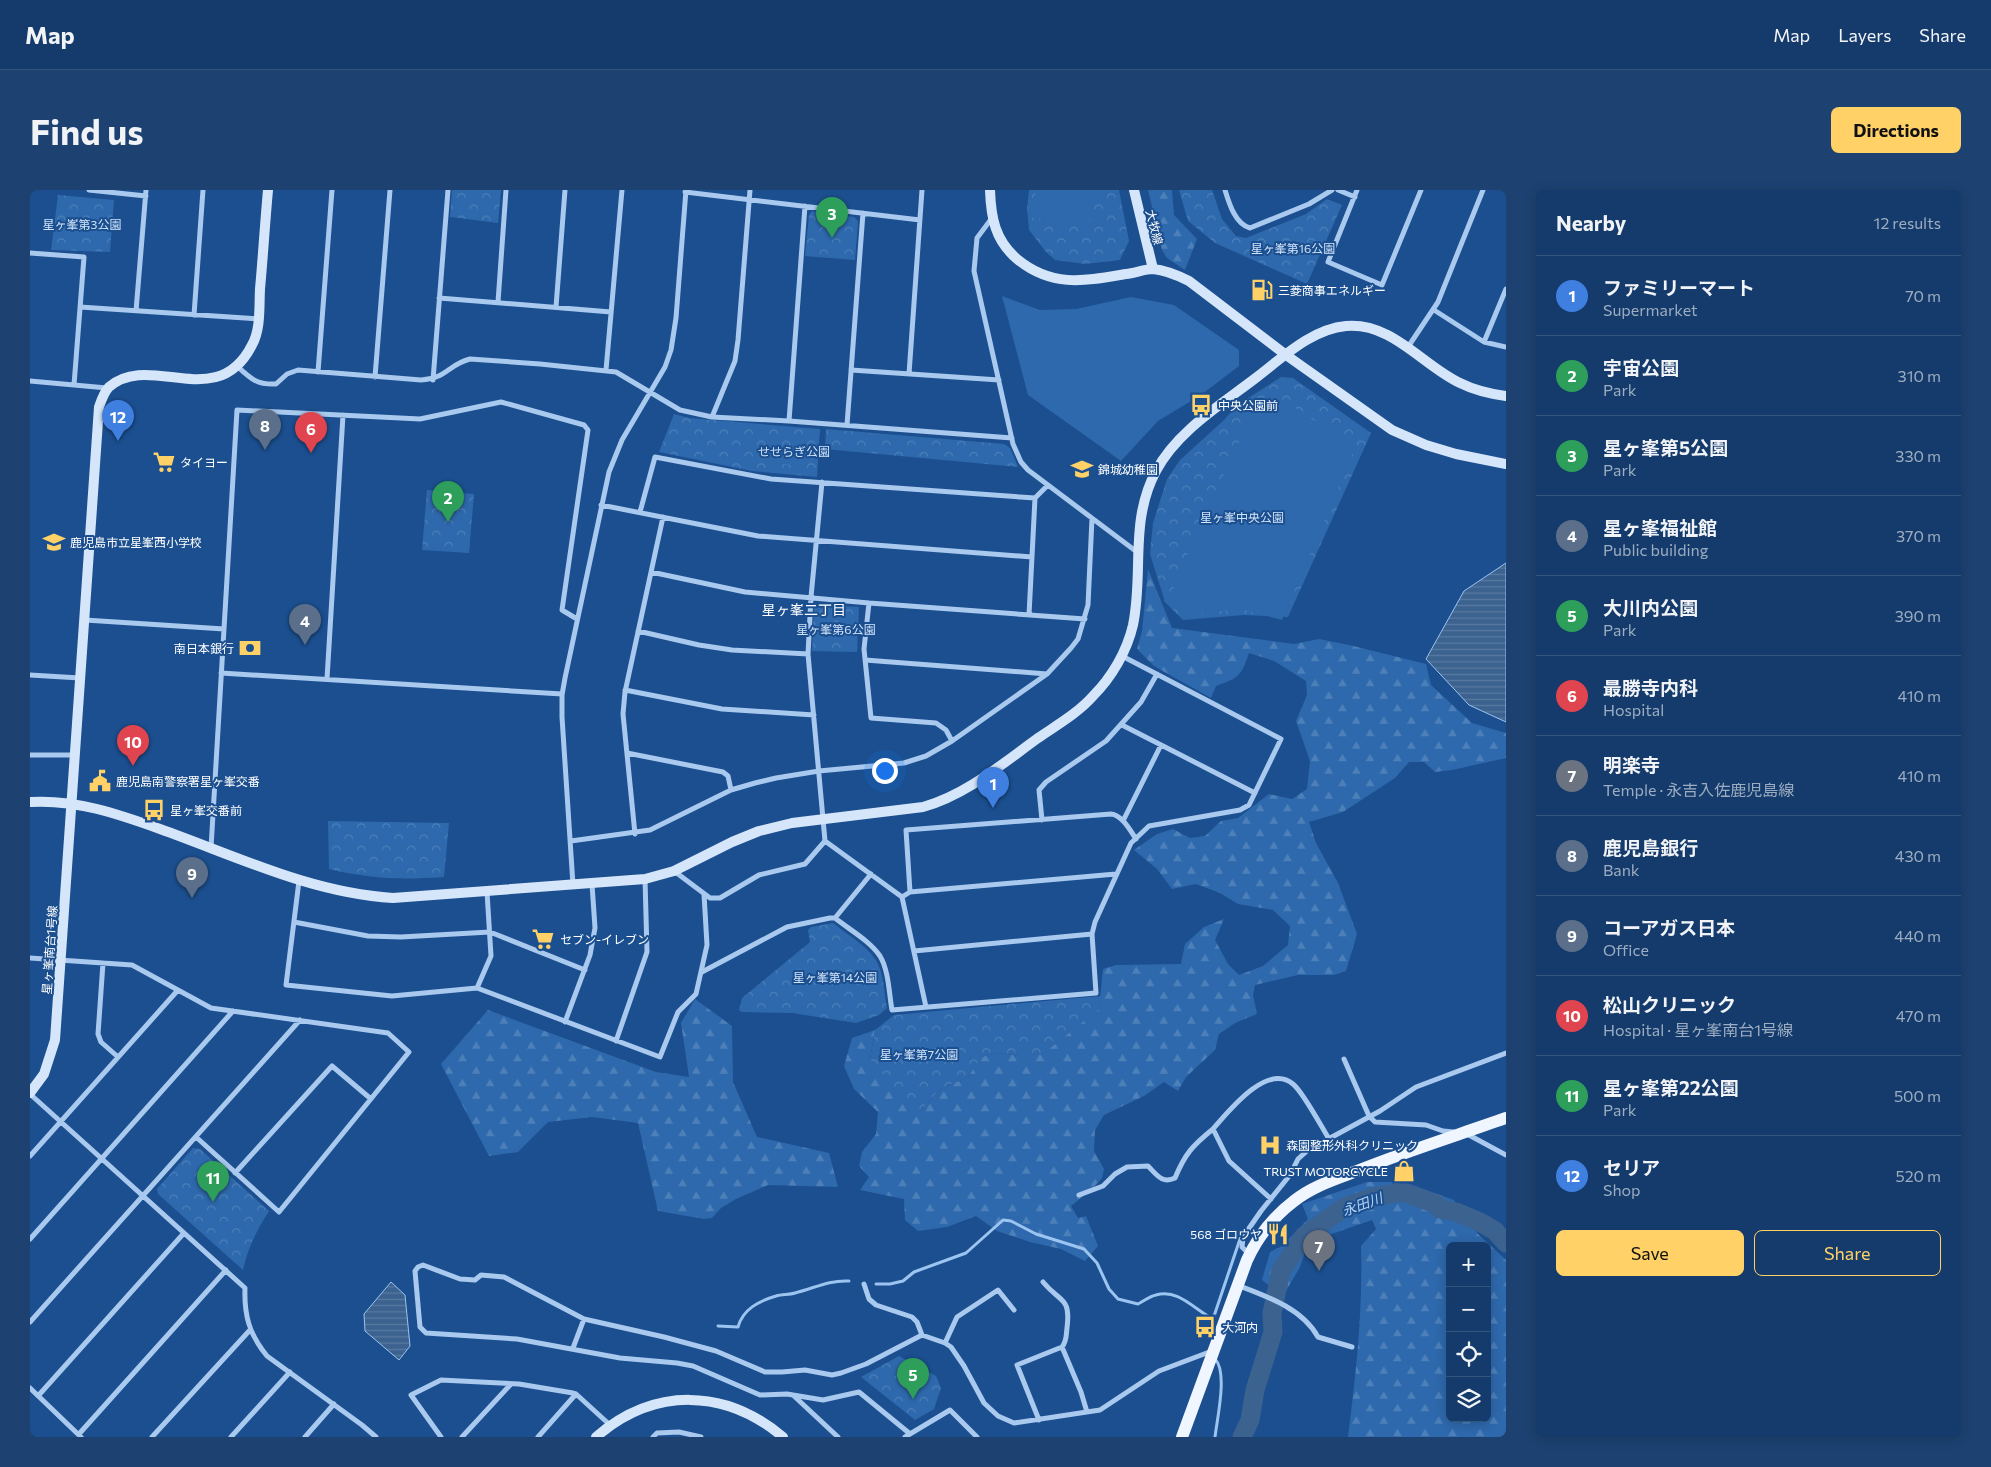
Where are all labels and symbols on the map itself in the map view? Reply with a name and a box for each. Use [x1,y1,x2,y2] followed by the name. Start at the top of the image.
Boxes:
[816,197,848,238] pin: 3
[1144,208,1166,246] street label: 大牧線
[43,217,121,231] park label: 星ヶ峯第3公園
[1251,241,1335,255] park label: 星ヶ峯第16公園
[1249,277,1275,303] fuel station icon: 三菱商事エネルギー
[1278,283,1386,297] place label: 三菱商事エネルギー
[1188,392,1214,418] bus stop icon: 中央公園前
[1218,398,1278,412] place label: 中央公園前
[102,400,134,441] pin: 12
[249,409,281,450] pin: 8
[295,412,327,453] pin: 6
[758,444,830,458] park label: せせらぎ公園
[151,449,177,475] supermarket icon: タイヨー
[180,455,228,469] place label: タイヨー
[1069,456,1095,482] school or university icon: 錦城幼稚園
[1098,462,1158,476] place label: 錦城幼稚園
[432,481,464,522] pin: 2
[1200,510,1284,524] park label: 星ヶ峯中央公園
[41,529,67,555] school or university icon: 鹿児島市立星峯西小学校
[70,535,202,549] place label: 鹿児島市立星峯西小学校
[762,601,846,618] district label: 星ヶ峯二丁目
[289,604,321,645] pin: 4
[796,622,876,636] park label: 星ヶ峯第6公園
[237,635,263,661] bank icon: 南日本銀行
[174,641,234,655] place label: 南日本銀行
[117,725,149,766] pin: 10
[872,758,898,784] your location
[977,767,1009,808] pin: 1
[87,768,113,794] public building icon: 鹿児島南警察署星ヶ峯交番
[116,774,260,788] place label: 鹿児島南警察署星ヶ峯交番
[141,797,167,823] bus stop icon: 星ヶ峯交番前
[170,803,242,817] place label: 星ヶ峯交番前
[176,857,208,898] pin: 9
[39,905,59,995] street label: 星ヶ峯南台1号線
[530,926,556,952] supermarket icon: セブン-イレブン
[560,932,649,946] place label: セブン-イレブン
[793,970,877,984] park label: 星ヶ峯第14公園
[880,1047,958,1061] park label: 星ヶ峯第7公園
[1257,1132,1283,1158] hospital icon: 森園整形外科クリニック
[1286,1138,1418,1152] place label: 森園整形外科クリニック
[1391,1158,1417,1184] shop icon: TRUST MOTORCYCLE
[197,1161,229,1202] pin: 11
[1263,1164,1388,1178] place label: TRUST MOTORCYCLE
[1339,1188,1387,1219] water label: 永田川
[1265,1221,1291,1247] restaurant icon: 568 ゴロウヤ
[1190,1227,1262,1241] place label: 568 ゴロウヤ
[1303,1230,1335,1271] pin: 7
[1192,1314,1218,1340] bus stop icon: 大河内
[1222,1320,1258,1334] place label: 大河内
[897,1358,929,1399] pin: 5

